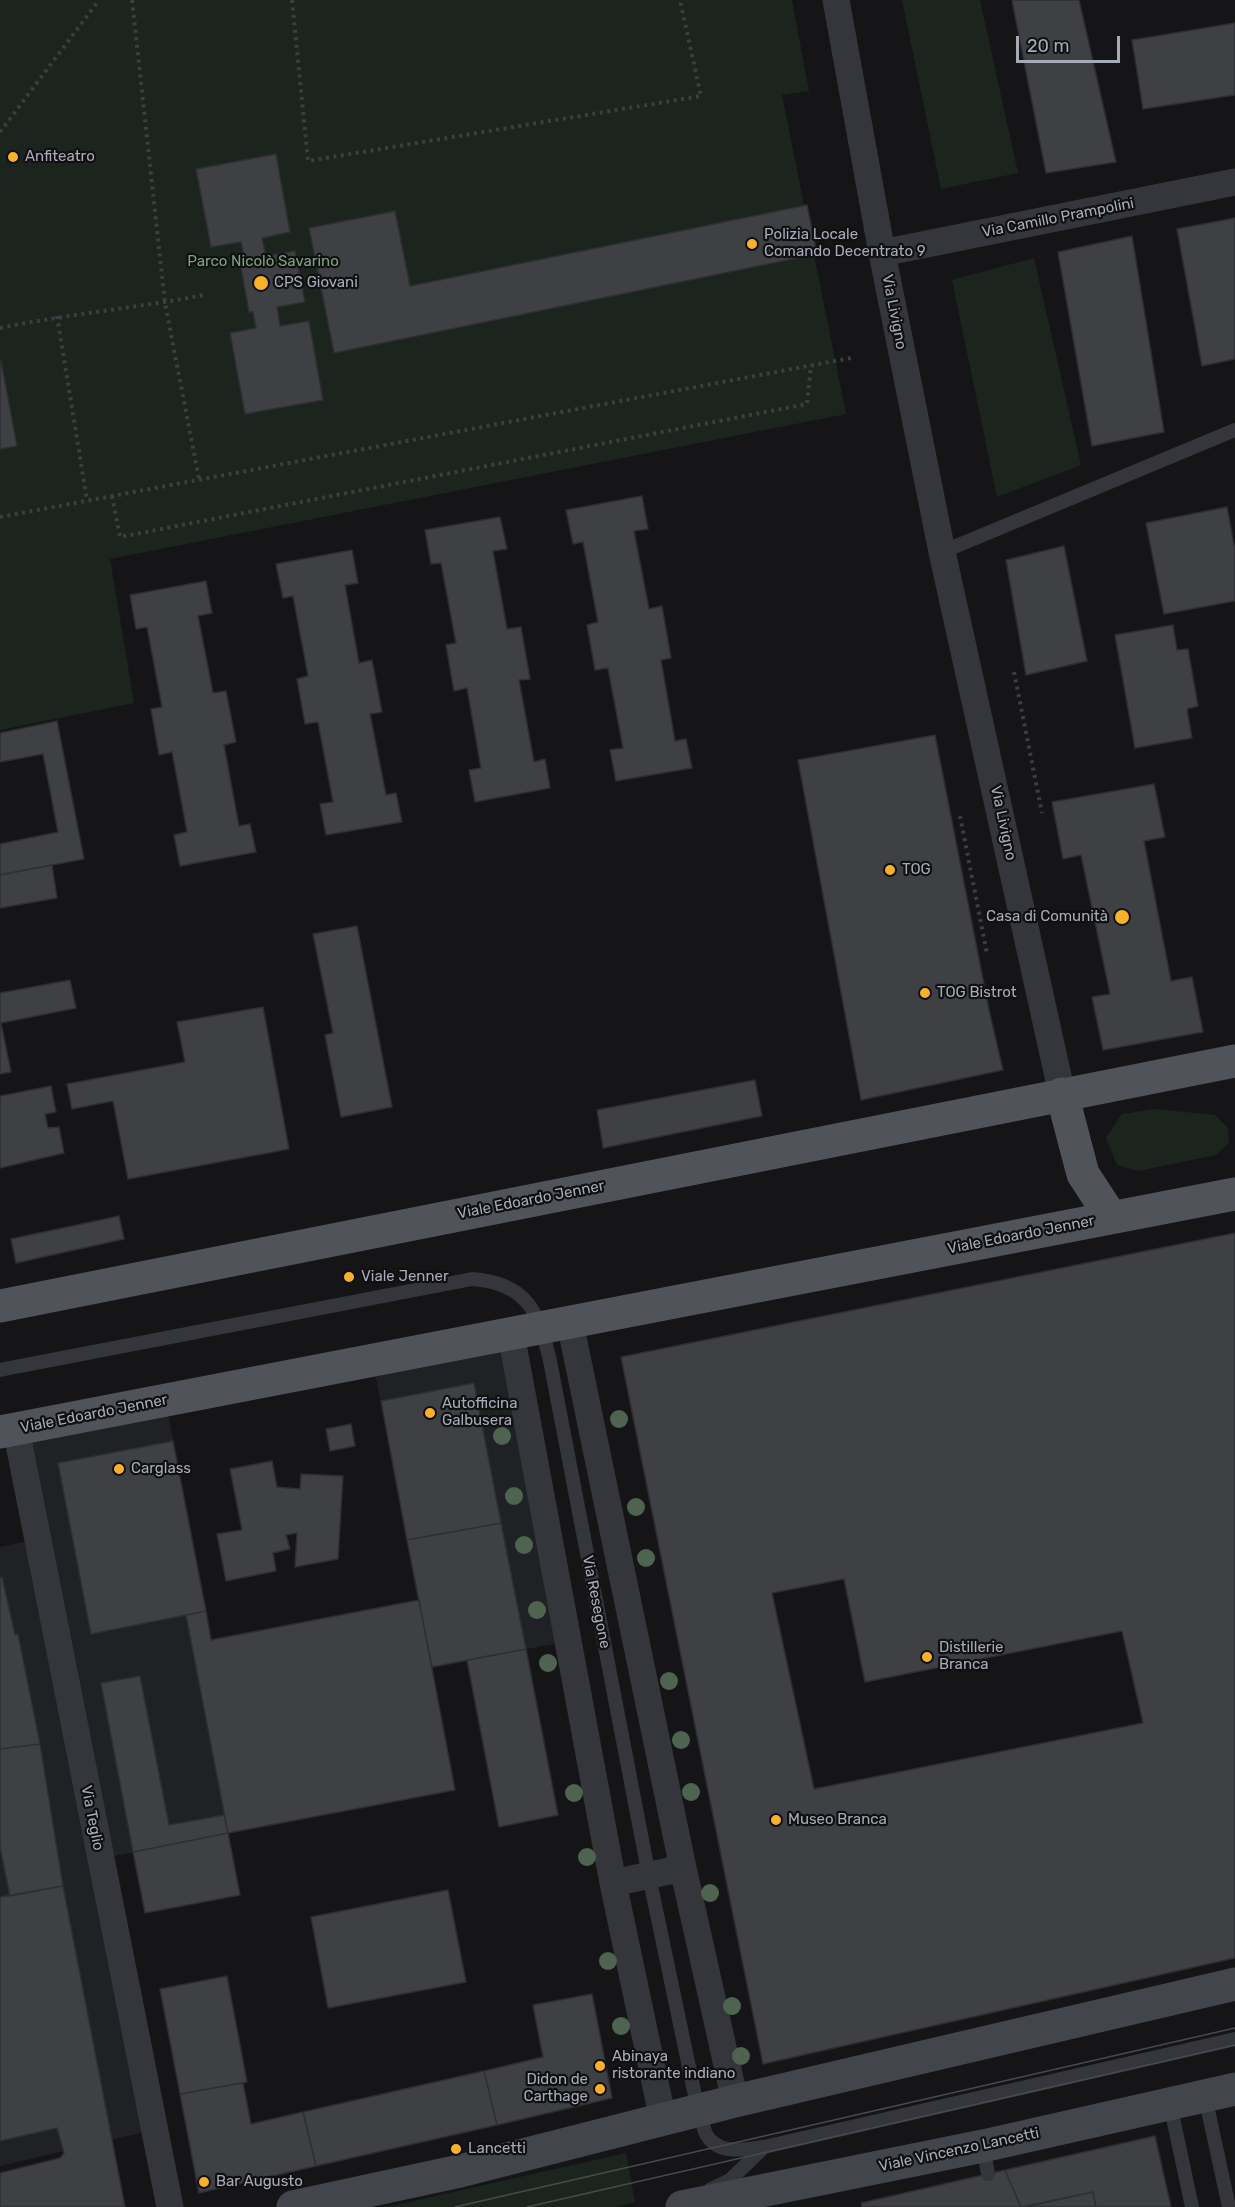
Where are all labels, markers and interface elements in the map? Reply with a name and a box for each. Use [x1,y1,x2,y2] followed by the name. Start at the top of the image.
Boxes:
[1019,24,1122,62] scale bar
[1027,35,1069,57] text: 20 m
[25,148,95,166] place label: Anfiteatro
[6,150,20,164] marker: Anfiteatro
[980,194,1136,242] street label: Via Camillo Prampolini
[764,226,926,261] place label: Polizia Locale Comando Decentrato 9
[745,237,759,251] marker: Polizia Locale Comando Decentrato 9
[187,253,339,271] park label: Parco Nicolò Savarino
[878,273,910,351] street label: Via Livigno
[252,274,270,292] marker: CPS Giovani
[274,274,358,292] place label: CPS Giovani
[986,784,1020,862] street label: Via Livigno
[902,861,931,879] place label: TOG
[883,863,897,877] marker: TOG
[986,908,1108,926] place label: Casa di Comunità
[1113,908,1131,926] marker: Casa di Comunità
[937,984,1017,1002] place label: TOG Bistrot
[918,986,932,1000] marker: TOG Bistrot
[456,1177,606,1223] street label: Viale Edoardo Jenner
[946,1212,1096,1258] street label: Viale Edoardo Jenner
[361,1268,449,1286] place label: Viale Jenner
[342,1270,356,1284] marker: Viale Jenner
[19,1391,169,1437] street label: Viale Edoardo Jenner
[442,1395,517,1430] place label: Autofficina Galbusera
[423,1406,437,1420] marker: Autofficina Galbusera
[131,1460,191,1478] place label: Carglass
[112,1462,126,1476] marker: Carglass
[578,1554,614,1650] street label: Via Resegone
[939,1639,1004,1674] place label: Distillerie Branca
[920,1650,934,1664] marker: Distillerie Branca
[77,1784,107,1852] street label: Via Teglio
[788,1811,887,1829] place label: Museo Branca
[769,1813,783,1827] marker: Museo Branca
[612,2048,735,2083] place label: Abinaya ristorante indiano
[593,2059,607,2073] marker: Abinaya ristorante indiano
[523,2071,588,2106] place label: Didon de Carthage
[593,2082,607,2096] marker: Didon de Carthage
[877,2124,1041,2176] street label: Viale Vincenzo Lancetti
[468,2140,526,2158] place label: Lancetti
[449,2142,463,2156] marker: Lancetti
[216,2173,303,2191] place label: Bar Augusto
[197,2175,211,2189] marker: Bar Augusto

